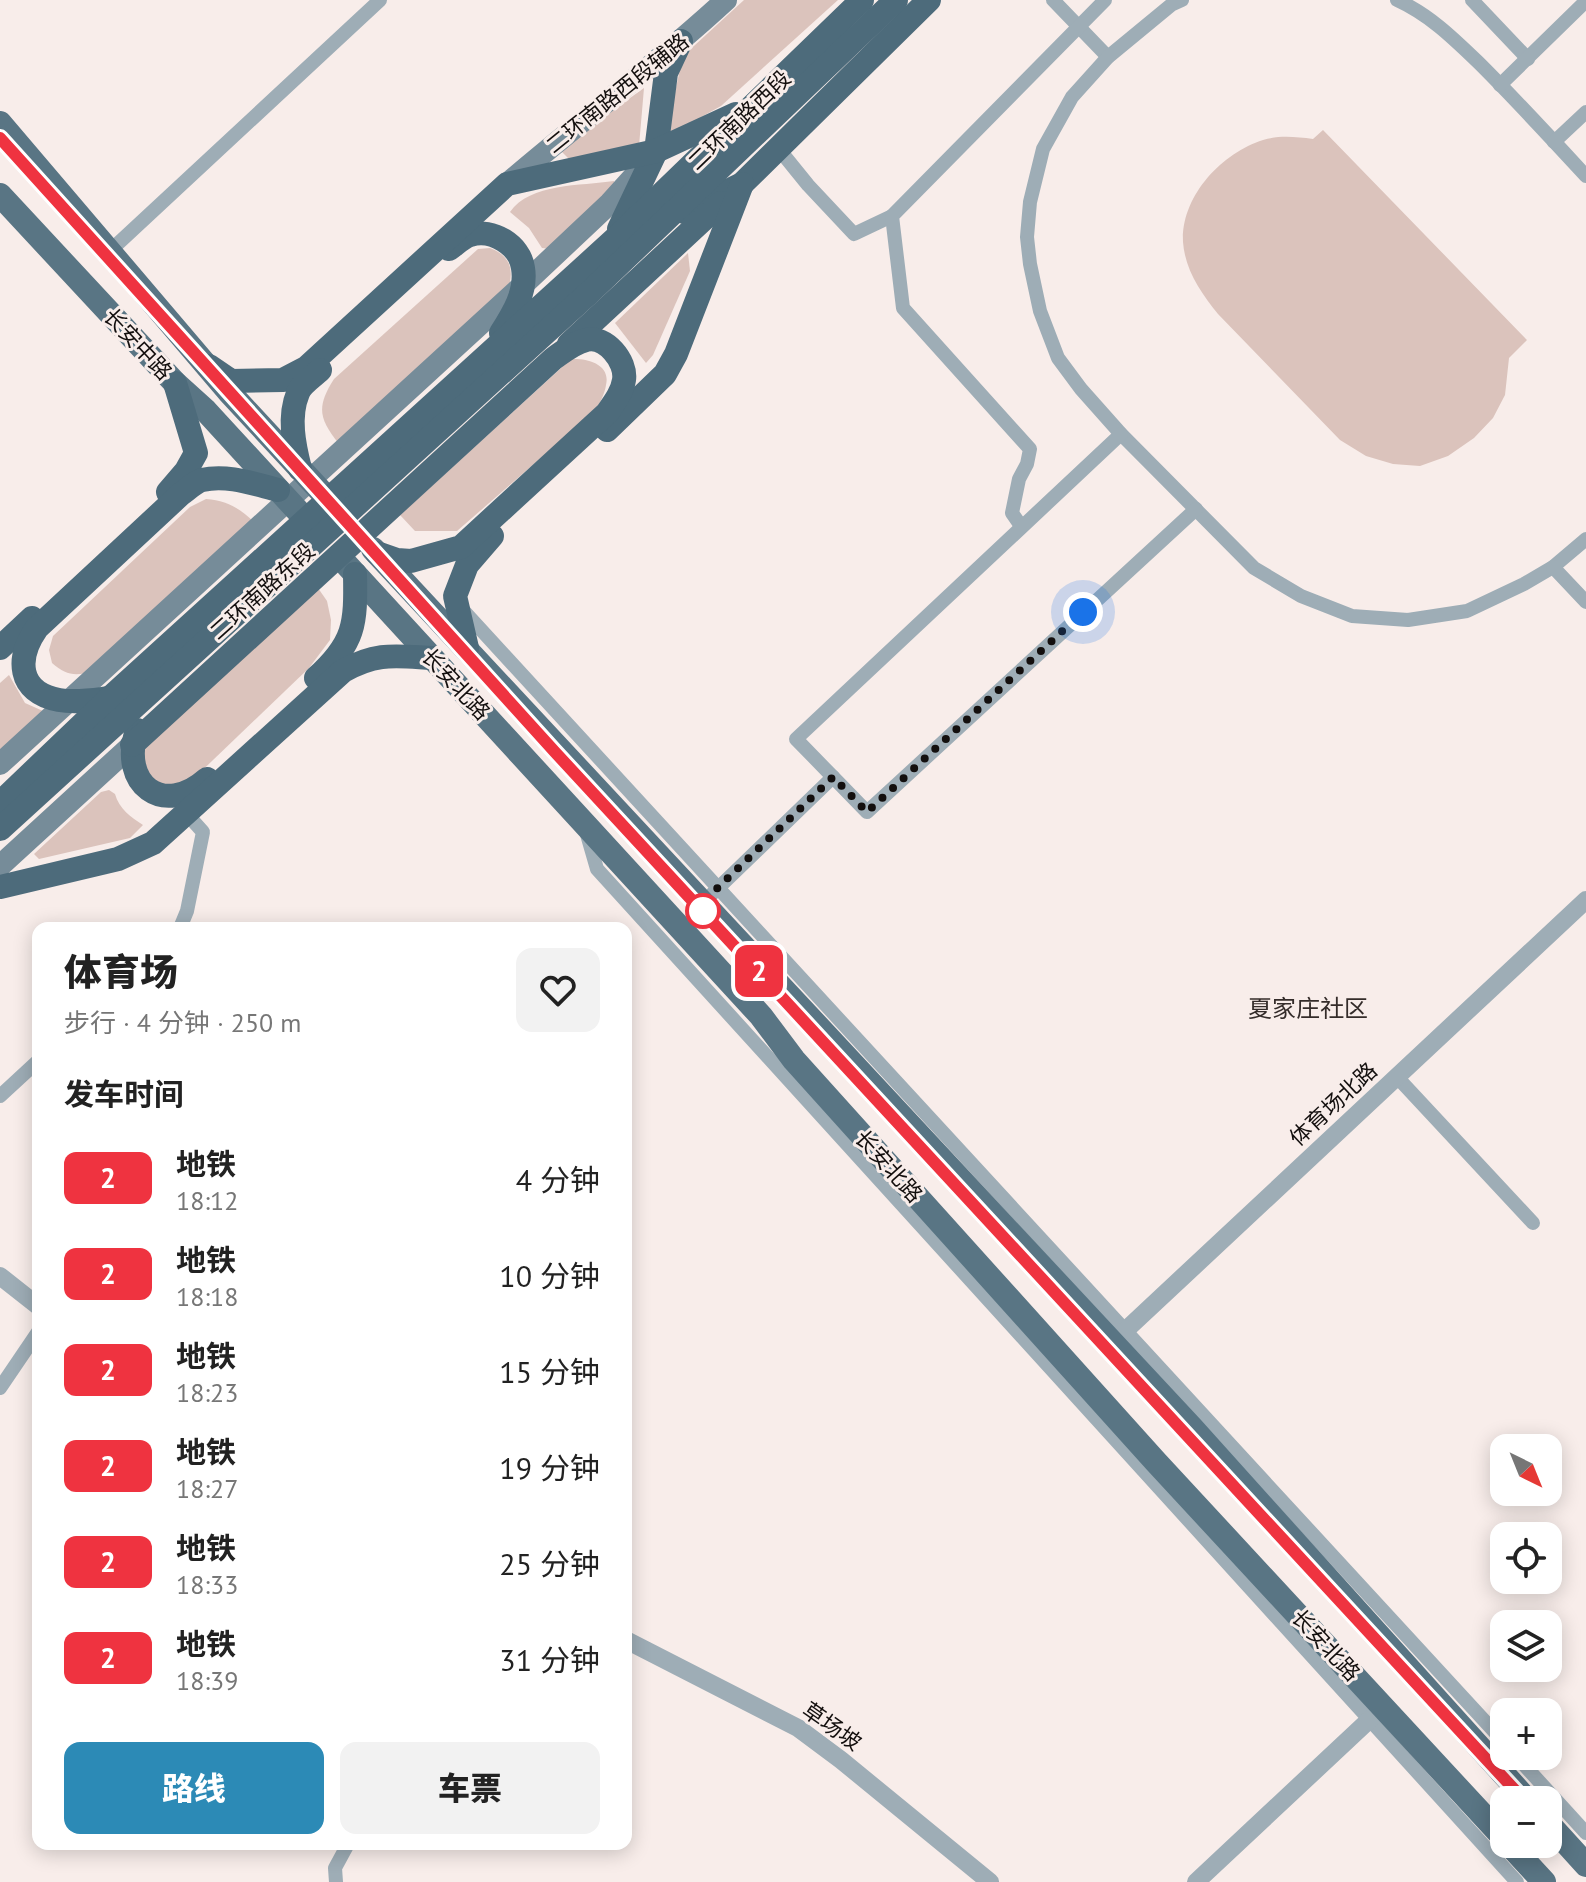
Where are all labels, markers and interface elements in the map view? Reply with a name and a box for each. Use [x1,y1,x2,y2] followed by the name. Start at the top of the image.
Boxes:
[540,27,694,159] street label: 二环南路西段辅路
[682,64,796,176] street label: 二环南路西段
[98,302,178,386] street label: 长安中路
[204,536,320,646] street label: 二环南路东段
[1063,592,1103,632] your location
[416,642,496,726] street label: 长安北路
[686,894,720,928] unlabelled marker
[733,945,785,997] line badge: 2
[64,947,178,996] text: 体育场
[516,948,600,1032] button: heart
[751,952,767,989] text: 2
[1248,993,1368,1024] district label: 夏家庄社区
[64,1006,301,1039] text: 步行 · 4 分钟 · 250 m
[1283,1056,1383,1152] street label: 体育场北路
[64,1074,184,1113] text: 发车时间
[849,1124,929,1208] street label: 长安北路
[176,1144,236,1183] text: 地铁
[100,1159,116,1196] text: 2
[516,1160,600,1199] text: 4 分钟
[176,1184,238,1217] text: 18:12
[176,1240,236,1279] text: 地铁
[100,1255,116,1292] text: 2
[499,1256,600,1295] text: 10 分钟
[176,1280,238,1313] text: 18:18
[176,1336,236,1375] text: 地铁
[100,1351,116,1388] text: 2
[499,1352,600,1391] text: 15 分钟
[176,1376,238,1409] text: 18:23
[176,1432,236,1471] text: 地铁
[1490,1434,1562,1506] north arrow
[1490,1434,1562,1858] map controls
[100,1447,116,1484] text: 2
[499,1448,600,1487] text: 19 分钟
[176,1472,238,1505] text: 18:27
[1490,1522,1562,1594] button: locate
[176,1528,236,1567] text: 地铁
[100,1543,116,1580] text: 2
[499,1544,600,1583] text: 25 分钟
[176,1568,238,1601] text: 18:33
[1286,1603,1366,1687] street label: 长安北路
[1490,1610,1562,1682] button: layers
[176,1624,236,1663] text: 地铁
[100,1639,116,1676] text: 2
[499,1640,600,1679] text: 31 分钟
[176,1664,238,1697] text: 18:39
[797,1696,867,1756] street label: 草场坡
[1490,1698,1562,1770] button: +
[64,1742,324,1834] button: 路线
[340,1742,600,1834] button: 车票
[1490,1786,1562,1858] button: −

